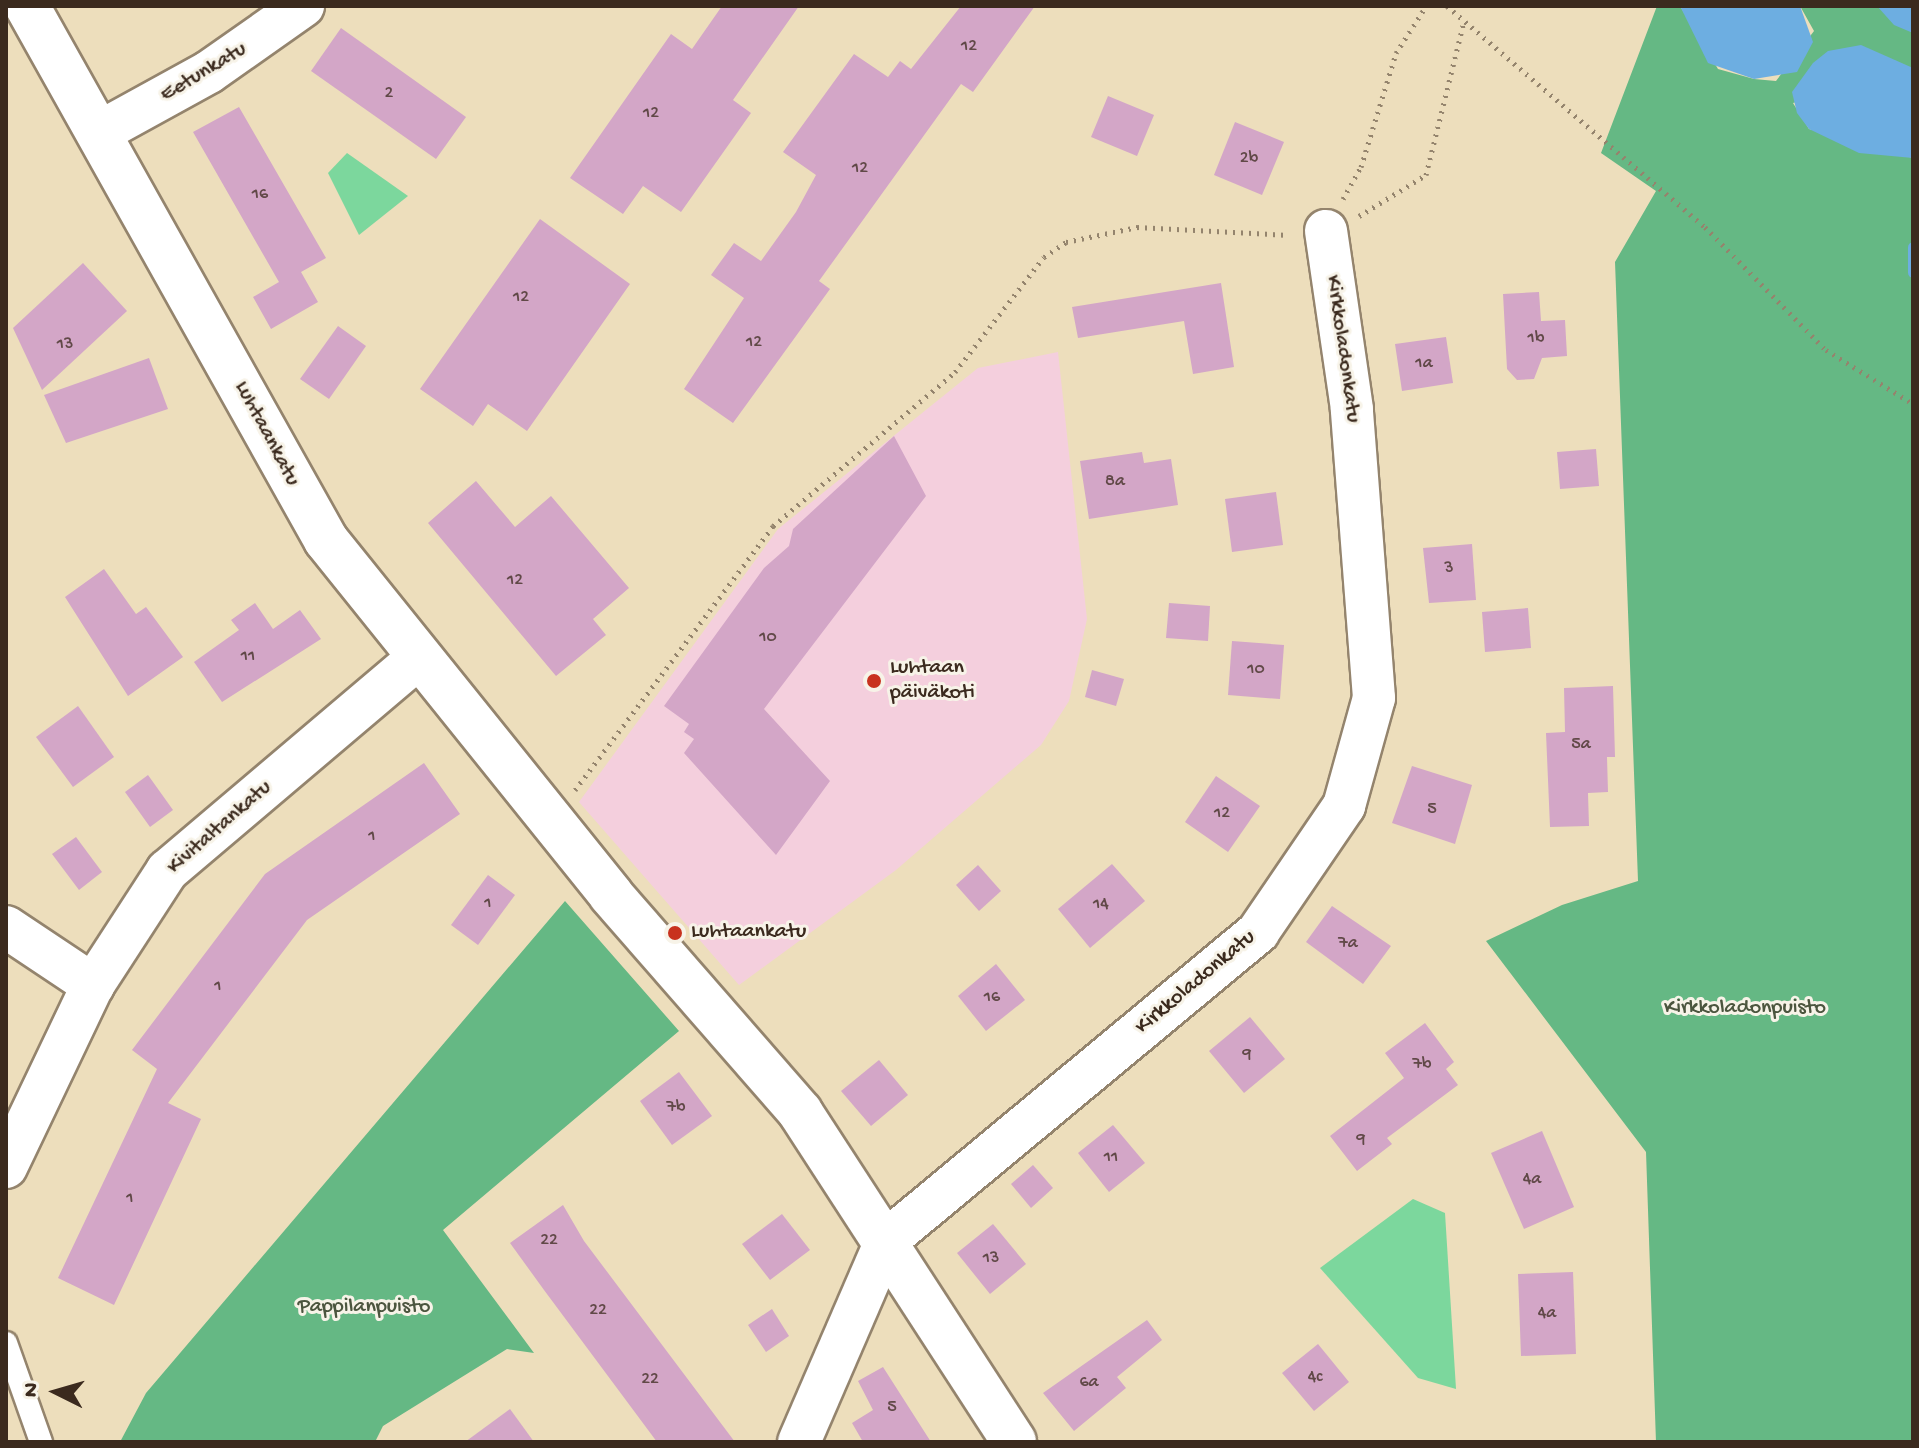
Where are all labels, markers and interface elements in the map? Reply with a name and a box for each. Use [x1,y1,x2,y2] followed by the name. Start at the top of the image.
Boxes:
[961,36,977,58] house number: 12
[156,37,252,109] street label: Eetunkatu
[385,83,393,105] house number: 2
[643,103,659,125] house number: 12
[1240,148,1258,170] house number: 2b
[852,158,868,180] house number: 12
[252,184,268,206] house number: 16
[1319,273,1365,425] street label: Kirkkoladonkatu
[513,287,529,309] house number: 12
[1528,328,1544,350] house number: 1b
[746,332,762,354] house number: 12
[57,334,73,356] house number: 13
[1415,353,1433,375] house number: 1a
[227,377,305,491] street label: Luhtaankatu
[1105,471,1125,493] house number: 8a
[1444,558,1454,580] house number: 3
[507,570,523,592] house number: 12
[759,627,777,649] house number: 10
[241,646,255,668] house number: 11
[890,655,975,706] place label: Luhtaan päiväkoti
[1247,659,1265,681] house number: 10
[865,672,883,690] marker: Luhtaan päiväkoti
[1571,734,1591,756] house number: 5a
[162,775,278,881] street label: Kivitaltankatu
[1427,799,1437,821] house number: 5
[1214,803,1230,825] house number: 12
[368,826,376,848] house number: 1
[484,893,492,915] house number: 1
[1093,894,1109,916] house number: 14
[691,920,806,946] place label: Luhtaankatu
[666,924,684,942] marker: Luhtaankatu
[1131,925,1261,1041] street label: Kirkkoladonkatu
[1338,933,1358,955] house number: 7a
[214,976,222,998] house number: 1
[984,987,1000,1009] house number: 16
[1664,996,1826,1022] park label: Kirkkoladonpuisto
[1242,1044,1252,1066] house number: 9
[1413,1054,1431,1076] house number: 7b
[667,1097,685,1119] house number: 7b
[1356,1129,1366,1151] house number: 9
[1104,1147,1118,1169] house number: 11
[1523,1169,1541,1191] house number: 4a
[126,1188,134,1210] house number: 1
[540,1230,558,1252] house number: 22
[983,1248,999,1270] house number: 13
[298,1295,430,1321] park label: Pappilanpuisto
[589,1300,607,1322] house number: 22
[1538,1303,1556,1325] house number: 4a
[16,1352,96,1432] north arrow
[1308,1367,1322,1389] house number: 4c
[641,1369,659,1391] house number: 22
[1079,1372,1099,1394] house number: 6a
[19,1382,46,1398] text: N
[887,1397,897,1419] house number: 5

